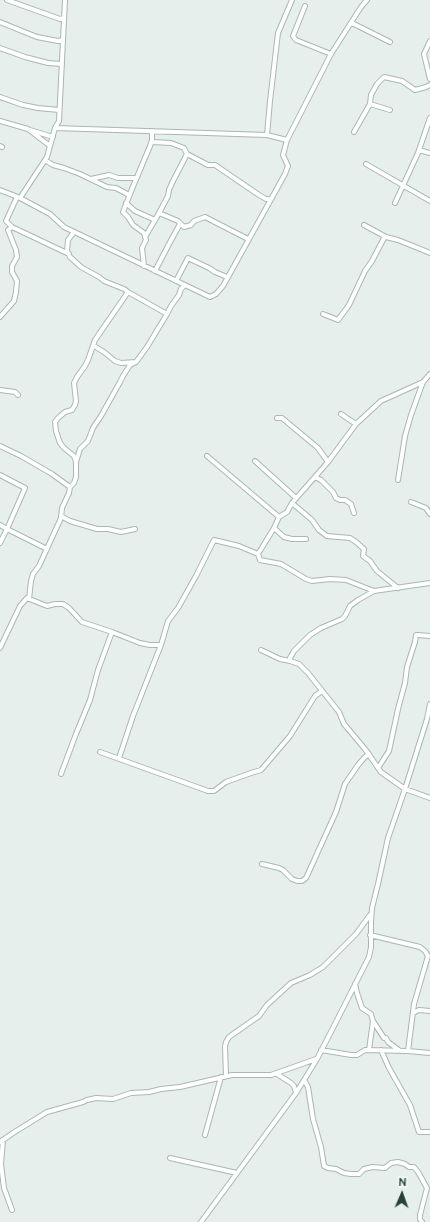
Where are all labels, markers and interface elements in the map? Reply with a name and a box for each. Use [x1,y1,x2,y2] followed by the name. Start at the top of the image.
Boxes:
[382,1174,422,1214] north arrow
[398,1176,407,1188] text: N

